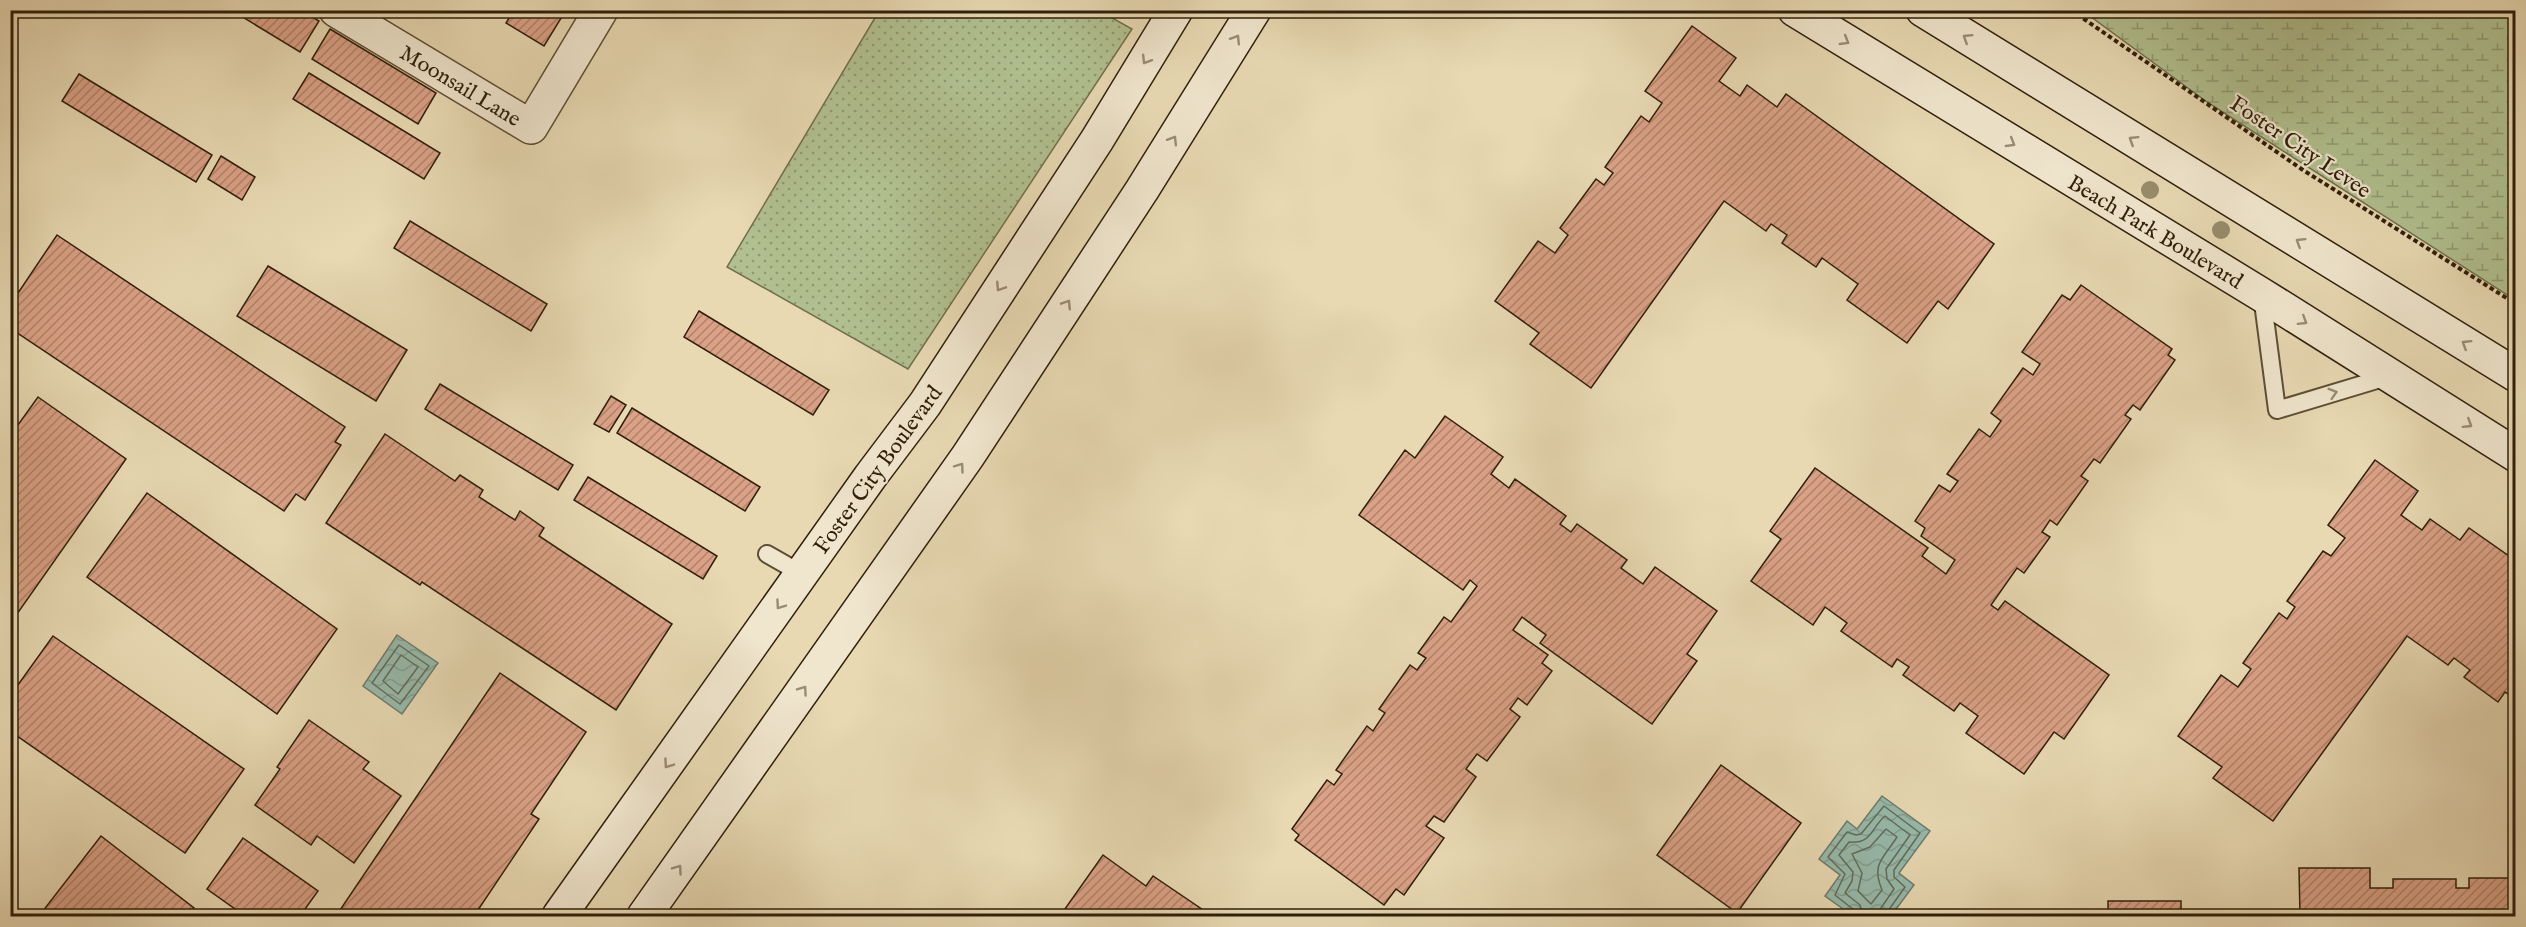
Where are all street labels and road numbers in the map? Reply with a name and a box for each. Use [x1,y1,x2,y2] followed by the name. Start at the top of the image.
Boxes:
[394,39,526,134] street label: Moonsail Lane
[2224,90,2376,205] street label: Foster City Levee
[2062,169,2248,296] street label: Beach Park Boulevard
[808,380,949,560] street label: Foster City Boulevard

